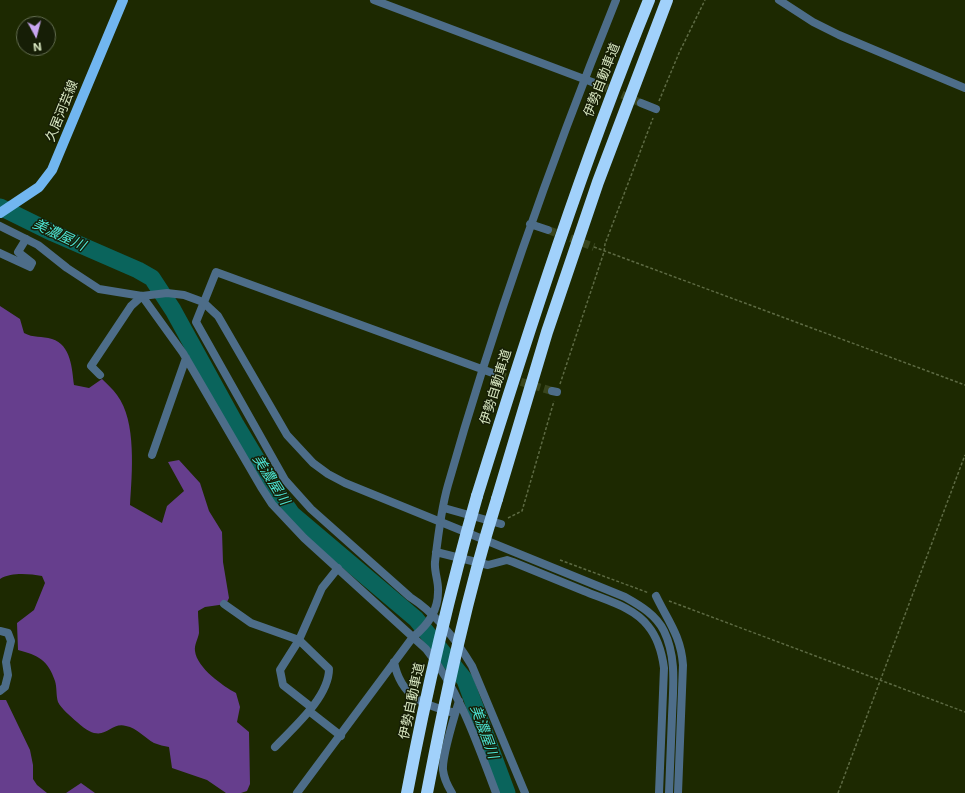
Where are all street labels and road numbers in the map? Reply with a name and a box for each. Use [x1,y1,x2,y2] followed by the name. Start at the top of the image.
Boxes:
[581,41,623,119] street label: 伊勢自動車道
[43,78,81,144] street label: 久居河芸線
[477,347,515,427] street label: 伊勢自動車道
[396,661,428,741] street label: 伊勢自動車道

